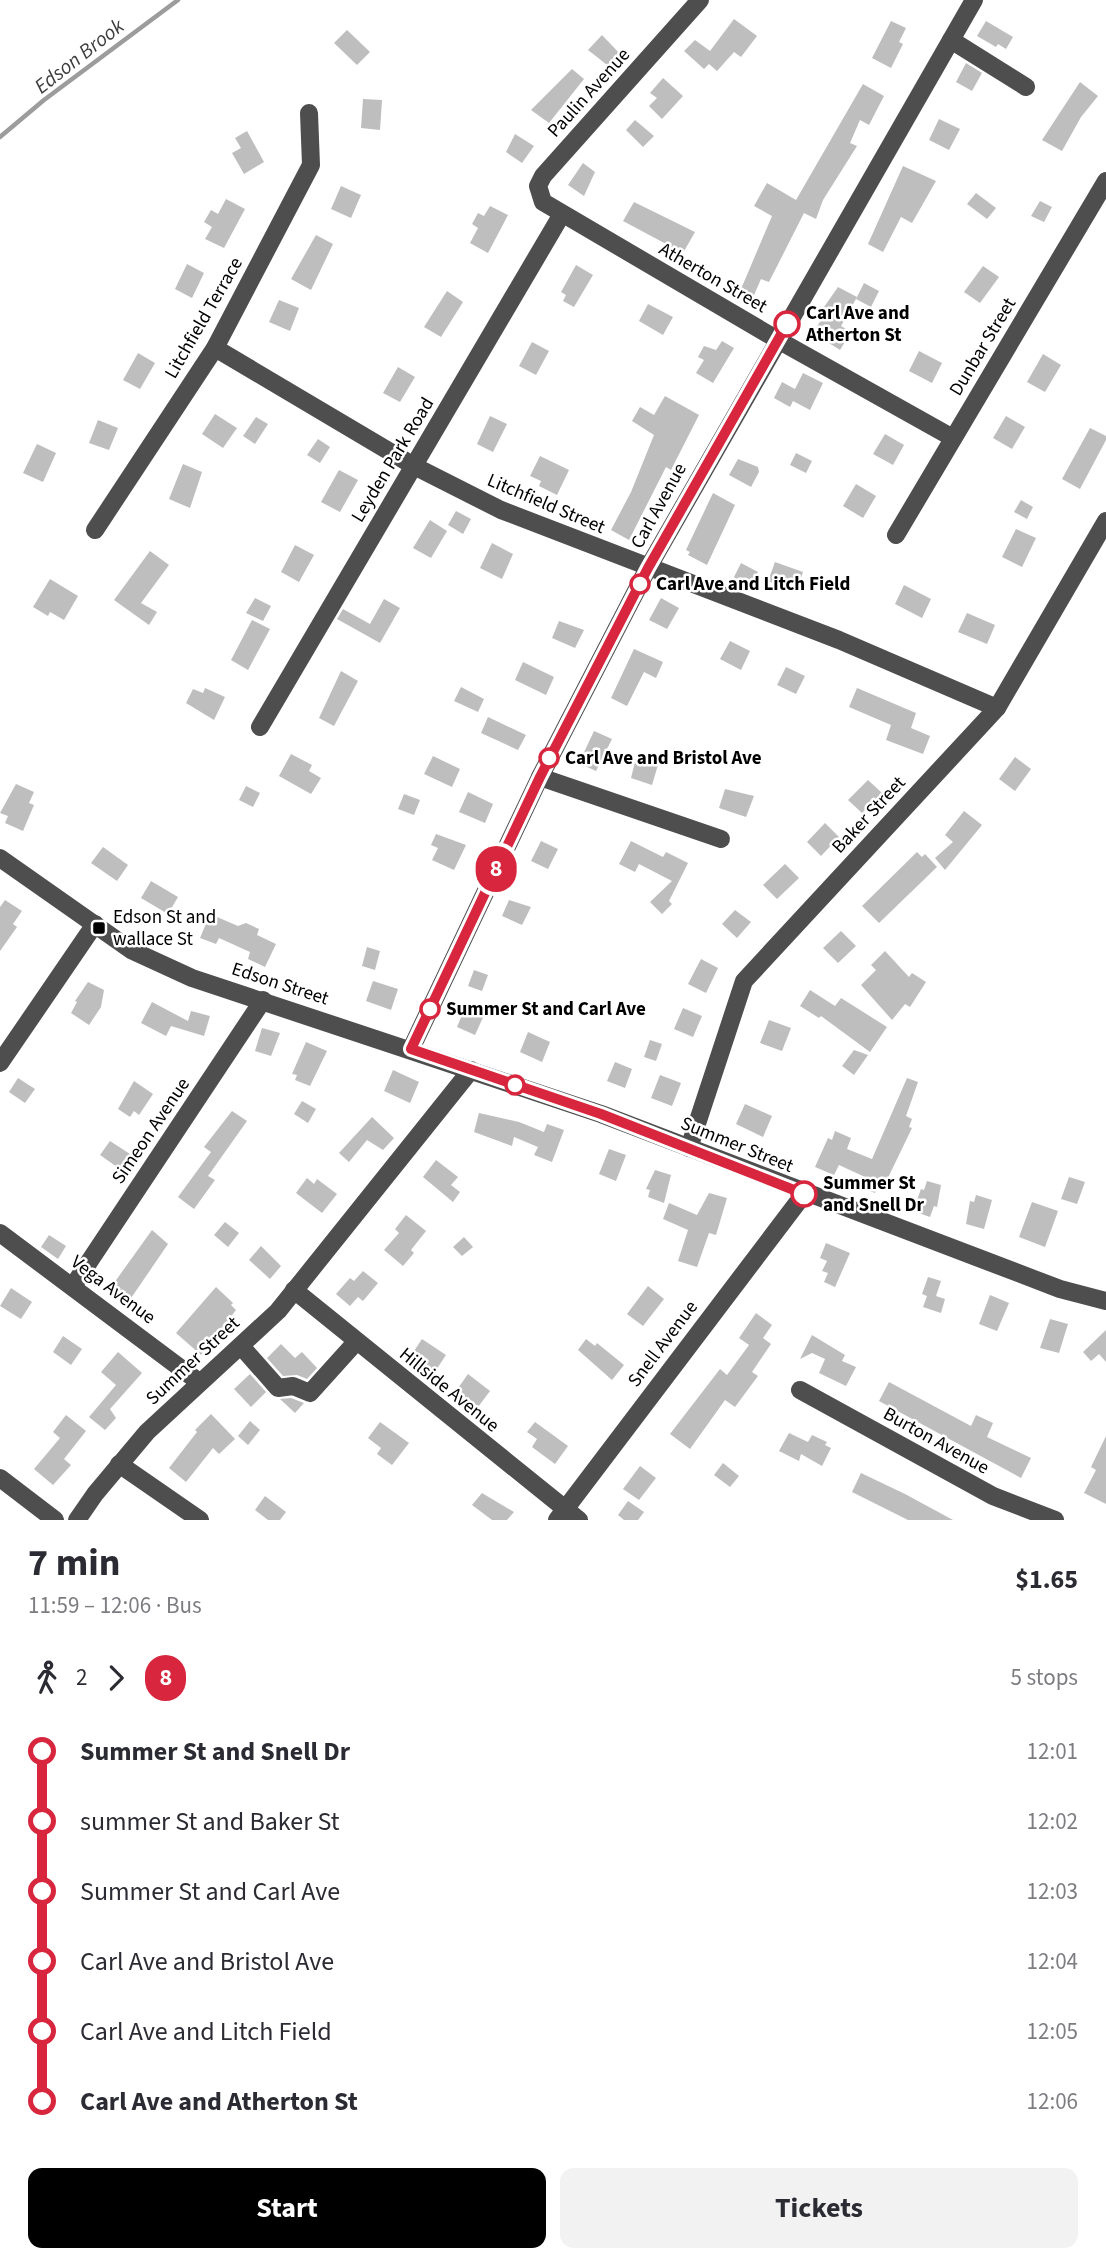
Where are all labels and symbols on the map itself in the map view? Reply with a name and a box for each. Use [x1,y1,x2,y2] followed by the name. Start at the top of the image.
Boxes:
[28,11,131,101] water label: Edson Brook
[541,42,637,144] street label: Paulin Avenue
[654,236,773,320] street label: Atherton Street
[158,252,250,384] street label: Litchfield Terrace
[943,292,1023,401] street label: Dunbar Street
[805,300,910,349] place label: Carl Ave and Atherton St
[774,311,800,337] marker: Carl Ave and Atherton St
[345,392,441,528] street label: Leyden Park Road
[624,458,694,554] street label: Carl Avenue
[483,467,610,541] street label: Litchfield Street
[656,571,850,598] place label: Carl Ave and Litch Field
[630,574,650,594] marker: Carl Ave and Litch Field
[565,745,762,772] place label: Carl Ave and Bristol Ave
[539,748,559,768] marker: Carl Ave and Bristol Ave
[826,770,912,860] street label: Baker Street
[473,846,519,892] line badge: 8
[113,904,216,953] place label: Edson St and wallace St
[91,920,107,936] marker: Edson St and wallace St
[228,956,332,1013] street label: Edson Street
[446,996,646,1023] place label: Summer St and Carl Ave
[420,999,440,1019] marker: Summer St and Carl Ave
[105,1072,197,1190] street label: Simeon Avenue
[505,1075,525,1095] unlabelled marker
[677,1110,798,1180] street label: Summer Street
[823,1170,925,1219] place label: Summer St and Snell Dr
[791,1181,817,1207] marker: Summer St and Snell Dr
[65,1249,161,1331] street label: Vega Avenue
[622,1295,704,1393] street label: Snell Avenue
[140,1310,246,1412] street label: Summer Street
[393,1341,505,1439] street label: Hillside Avenue
[878,1401,994,1481] street label: Burton Avenue

